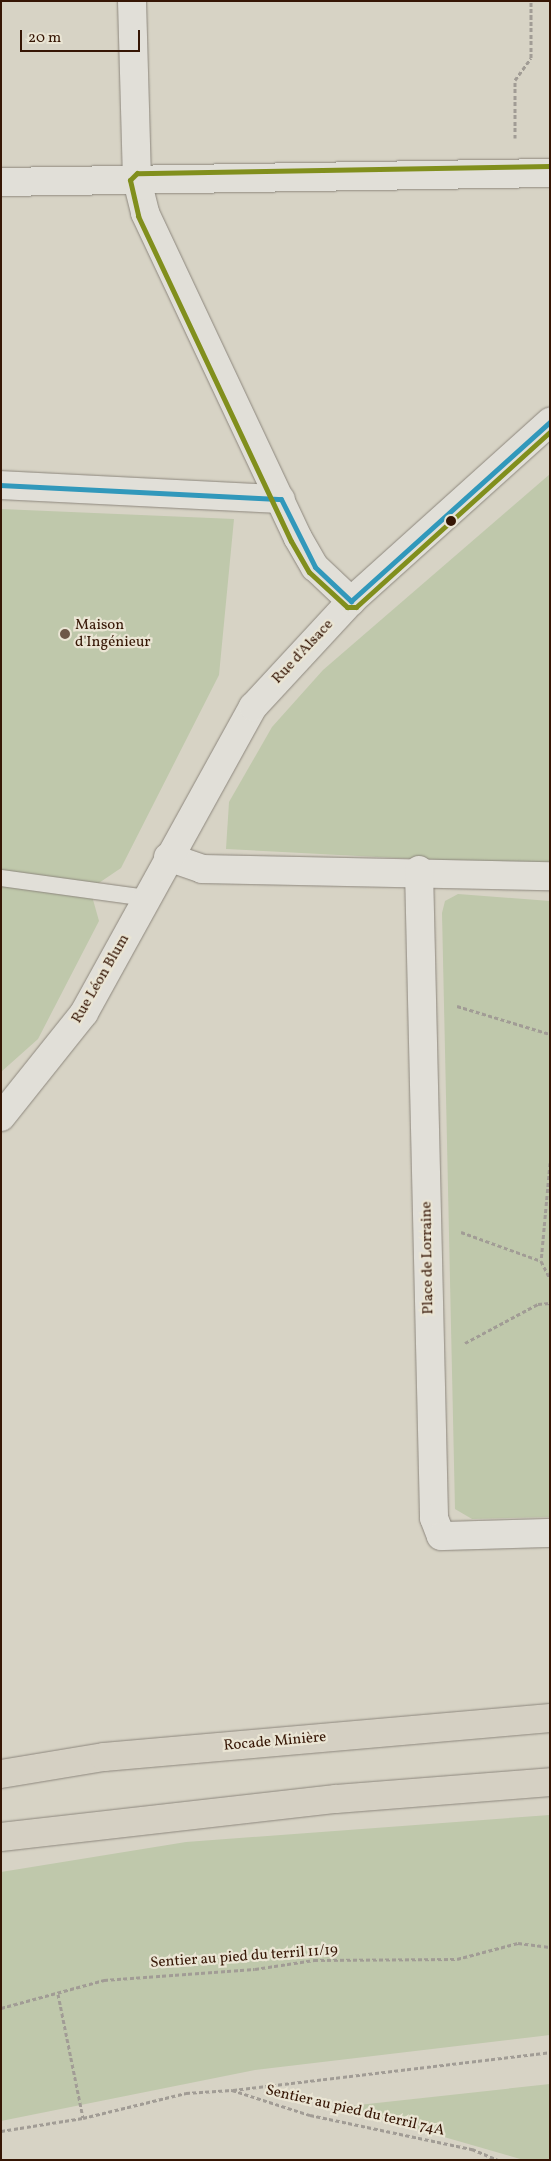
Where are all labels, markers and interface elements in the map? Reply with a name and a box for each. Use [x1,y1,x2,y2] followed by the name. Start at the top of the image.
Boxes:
[22,20,142,52] scale bar
[28,28,61,49] text: 20 m
[446,516,456,526] unlabelled marker
[75,616,151,651] place label: Maison d'Ingénieur
[269,616,337,688] street label: Rue d'Alsace
[59,628,71,640] marker: Maison d'Ingénieur
[68,931,134,1027] street label: Rue Léon Blum
[418,1201,438,1315] street label: Place de Lorraine
[223,1729,327,1755] street label: Rocade Minière
[150,1941,338,1973] street label: Sentier au pied du terril 11/19
[264,2082,446,2140] street label: Sentier au pied du terril 74A

